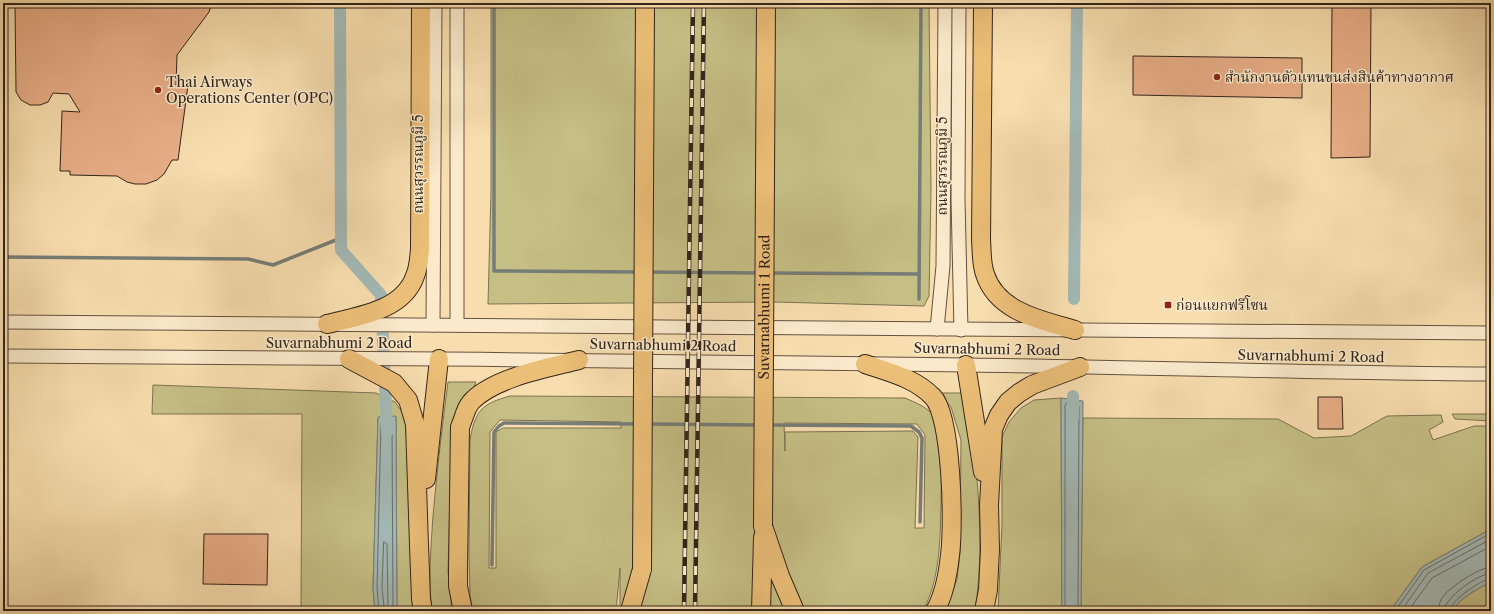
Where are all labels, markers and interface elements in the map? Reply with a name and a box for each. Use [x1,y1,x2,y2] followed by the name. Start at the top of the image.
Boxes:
[1225,68,1454,86] place label: สำนักงานตัวแทนขนส่งสินค้าทางอากาศ
[1212,72,1222,82] marker: สำนักงานตัวแทนขนส่งสินค้าทางอากาศ
[166,73,333,107] place label: Thai Airways Operations Center (OPC)
[153,85,163,95] marker: Thai Airways Operations Center (OPC)
[409,114,427,214] street label: ถนนสุวรรณภูมิ 5
[933,116,951,216] street label: ถนนสุวรรณภูมิ 5
[755,234,774,379] street label: Suvarnabhumi 1 Road
[1176,295,1268,314] place label: ก่อนแยกฟรีโซน
[1163,300,1173,310] marker: ก่อนแยกฟรีโซน
[266,334,413,352] street label: Suvarnabhumi 2 Road
[589,335,737,355] street label: Suvarnabhumi 2 Road
[913,339,1061,359] street label: Suvarnabhumi 2 Road
[1237,346,1385,366] street label: Suvarnabhumi 2 Road

